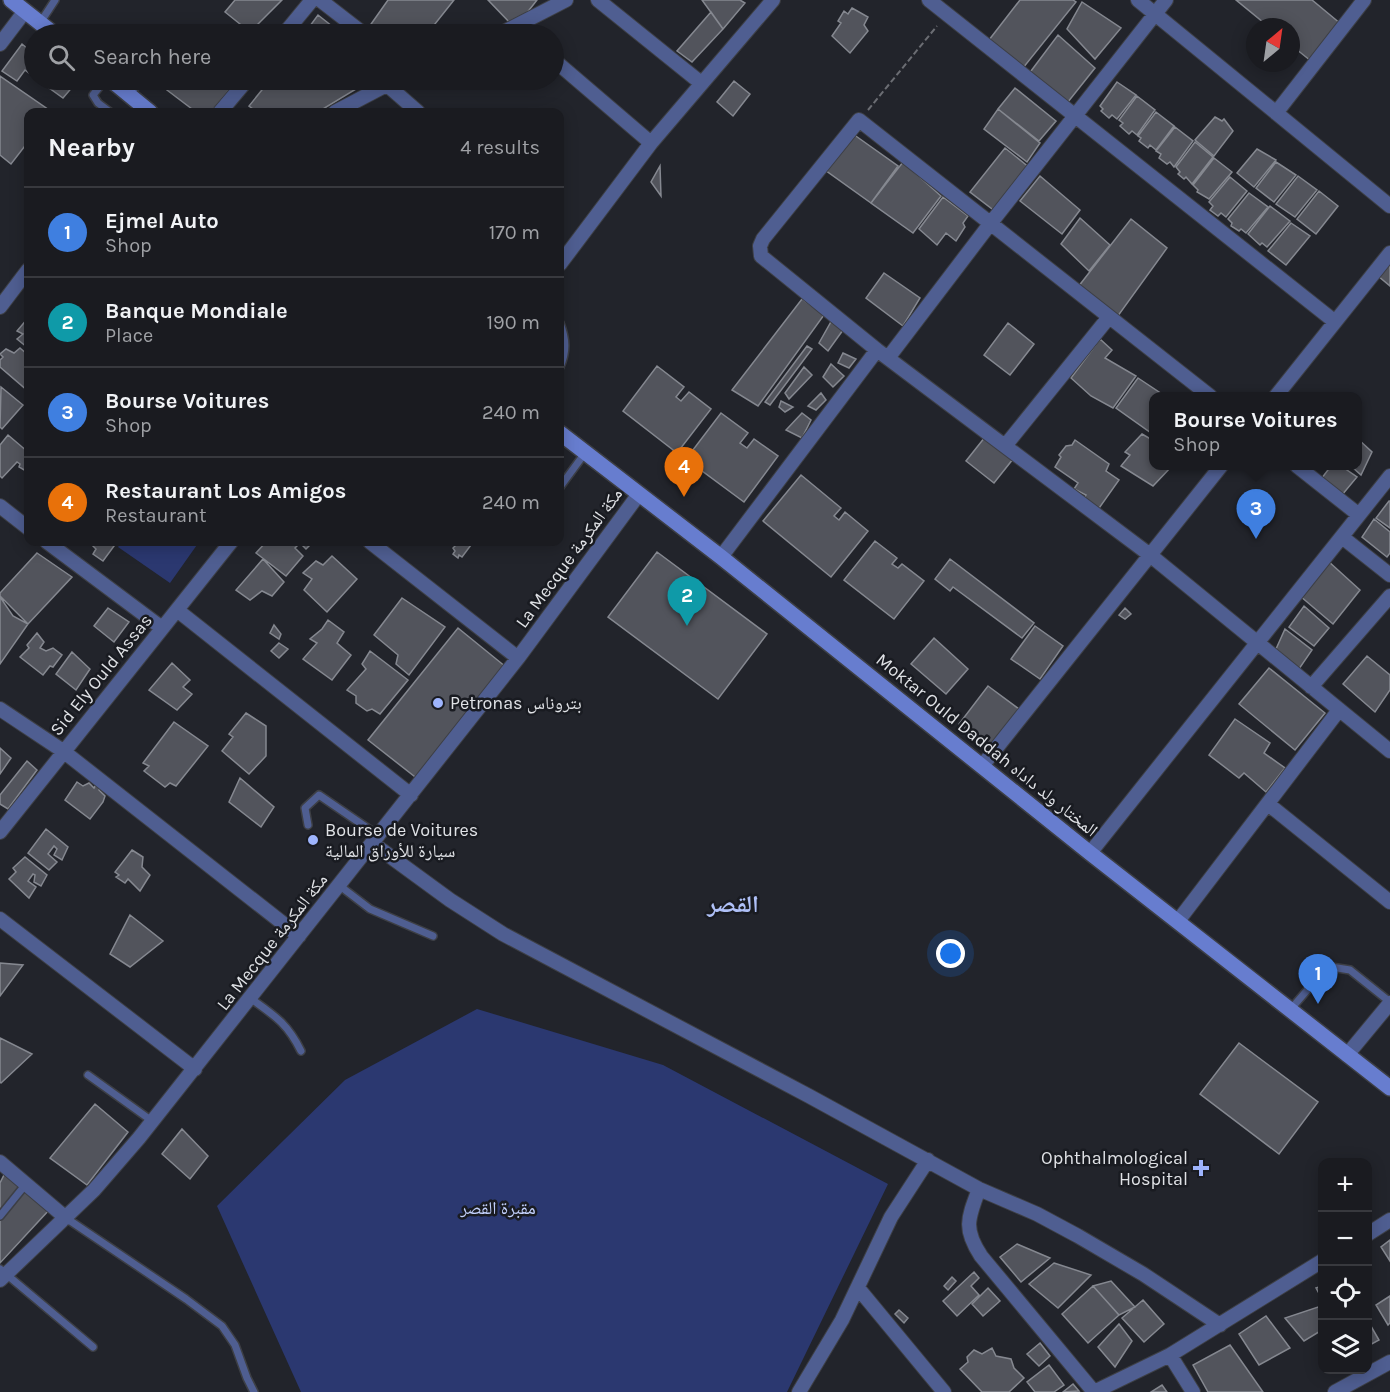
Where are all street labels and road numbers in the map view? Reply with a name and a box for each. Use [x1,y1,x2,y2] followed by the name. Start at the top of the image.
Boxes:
[511,484,627,632] street label: La Mecque مكة المكرمة
[45,610,157,740] street label: Sid Ely Ould Assas
[872,649,1102,841] street label: Moktar Ould Daddah المختار ولد داداه
[212,869,332,1015] street label: La Mecque مكة المكرمة

